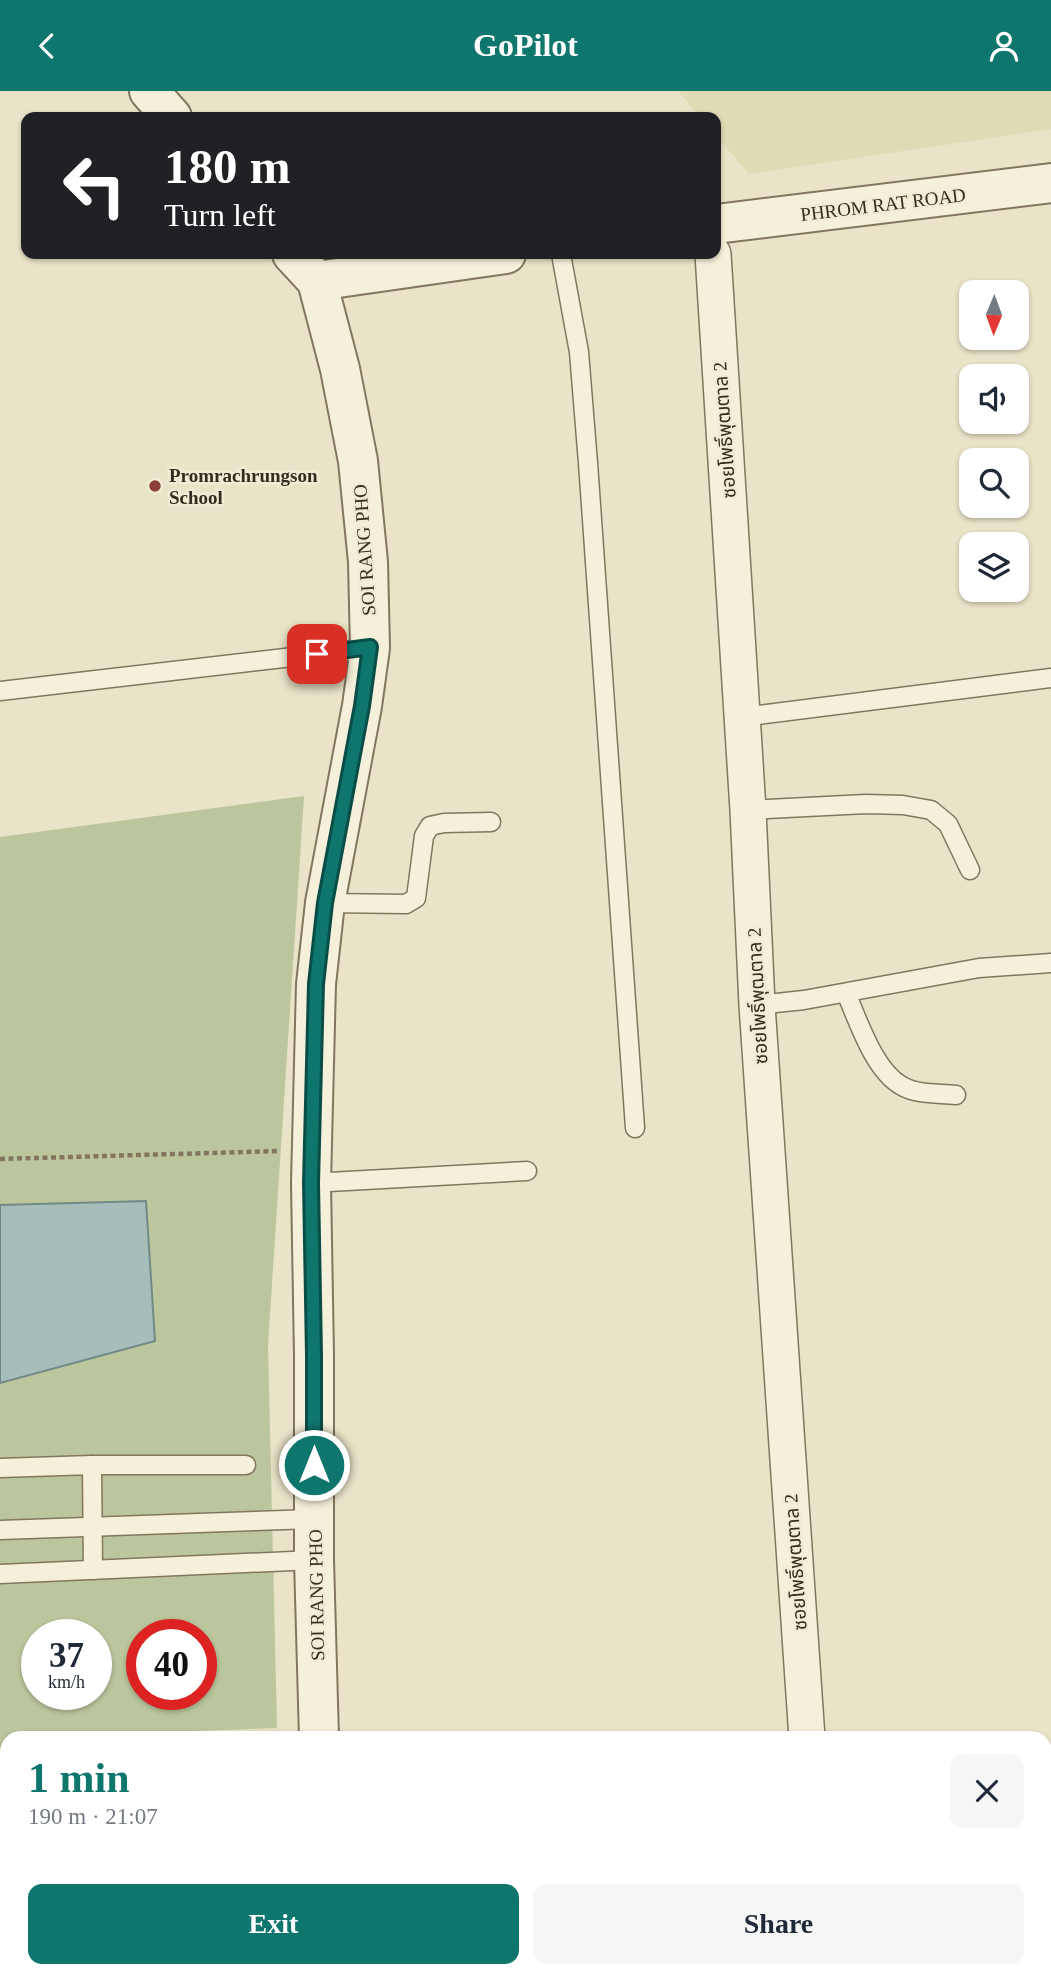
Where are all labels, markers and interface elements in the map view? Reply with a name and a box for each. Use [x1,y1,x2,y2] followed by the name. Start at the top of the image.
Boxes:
[28,27,66,65] icon: back
[473,27,578,63] text: GoPilot
[985,27,1023,65] icon: person
[164,139,291,194] text: 180 m
[49,140,140,231] icon: left
[799,184,967,225] street label: PHROM RAT ROAD
[164,197,276,233] text: Turn left
[959,280,1029,350] north arrow
[959,280,1029,602] map controls
[708,361,741,499] street label: ซอยโพธิ์พุฒตาล 2
[959,364,1029,434] button: sound
[959,448,1029,518] button: search
[169,465,318,508] place label: Promrachrungson School
[147,478,163,494] marker: Promrachrungson School
[349,483,380,617] street label: SOI RANG PHO
[959,532,1029,602] button: layers
[287,624,347,684] pin
[298,635,336,673] icon: arrive
[743,927,773,1065] street label: ซอยโพธิ์พุฒตาล 2
[277,1428,351,1502] position arrow
[779,1493,812,1631] street label: ซอยโพธิ์พุฒตาล 2
[305,1529,328,1661] street label: SOI RANG PHO
[126,1619,217,1710] speed limit sign: 40
[49,1636,84,1675] text: 37
[48,1672,85,1692] text: km/h
[950,1754,1024,1828] button: close
[28,1755,130,1801] text: 1 min
[28,1804,158,1829] text: 190 m · 21:07
[28,1884,519,1964] button: Exit
[533,1884,1024,1964] button: Share

